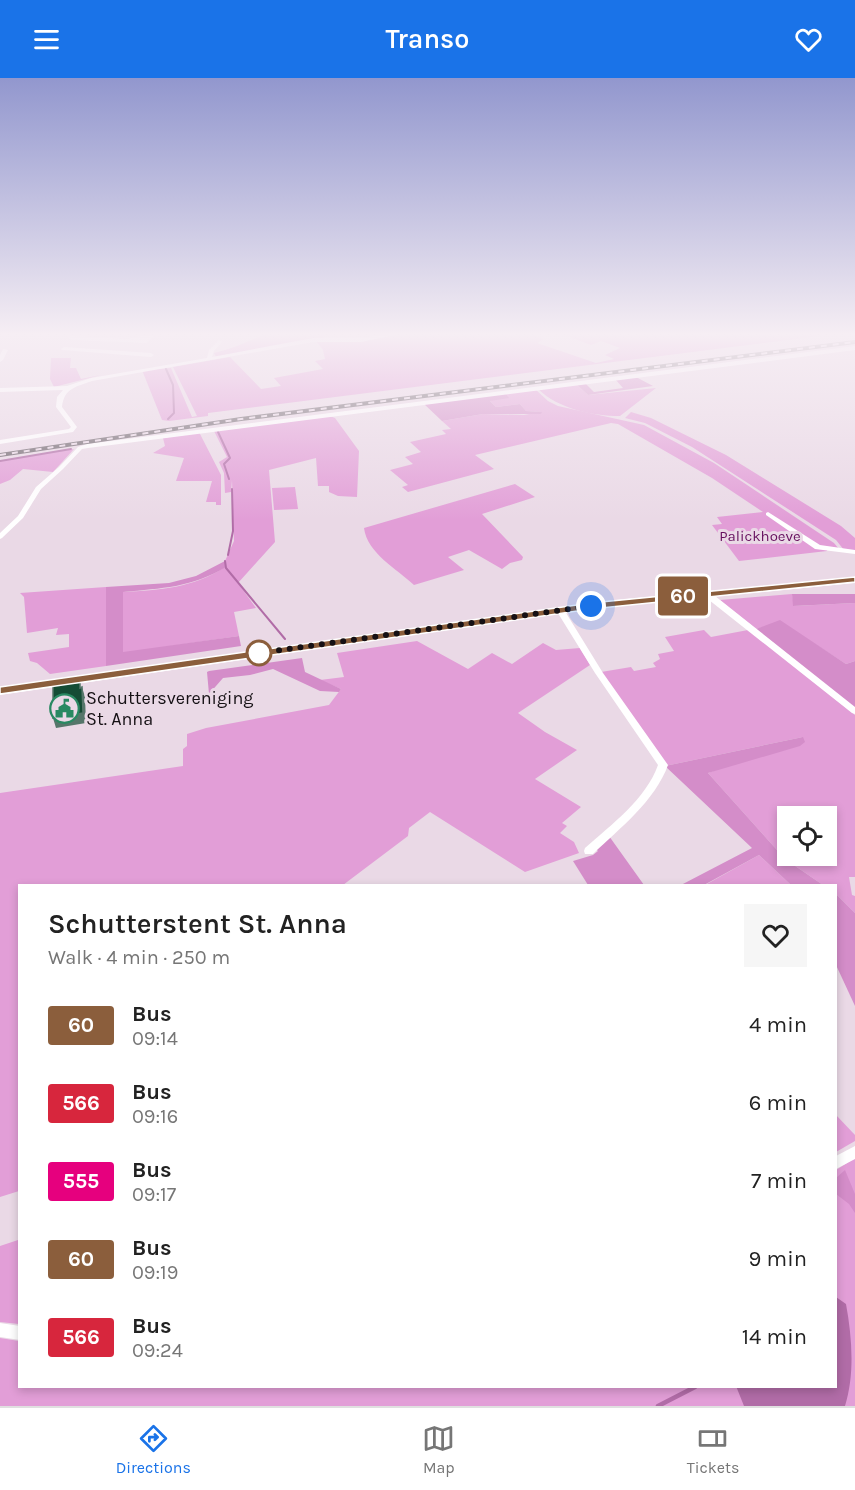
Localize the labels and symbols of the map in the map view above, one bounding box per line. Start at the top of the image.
park label: Palickhoeve [719,527,801,545]
line badge: 60 [656,576,710,616]
your location [576,591,606,621]
unlabelled marker [246,640,272,666]
place label: Schuttersvereniging St. Anna [86,687,254,730]
public building icon: Schuttersvereniging St. Anna [49,692,81,724]

